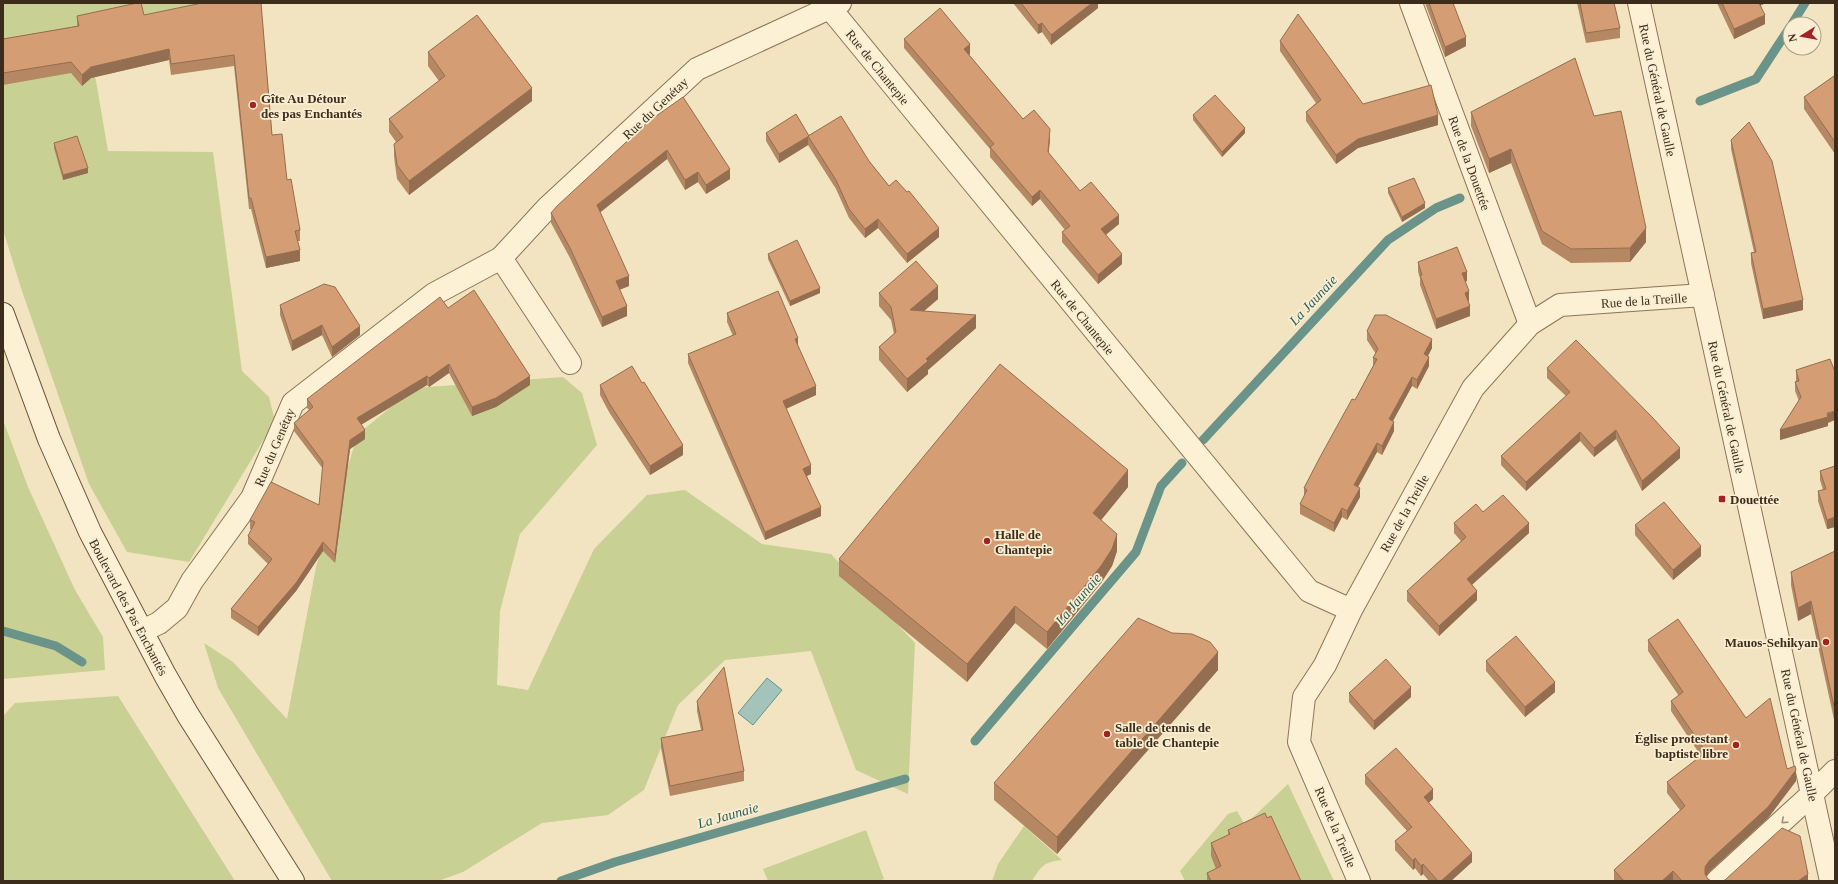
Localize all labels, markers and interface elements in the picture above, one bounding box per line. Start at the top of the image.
north arrow [1782,16,1822,56]
street label: Rue du Général de Gaulle [1636,23,1679,158]
street label: Rue de Chantepie [843,27,913,108]
text: N [1786,33,1799,43]
street label: Rue du Genétay [620,74,691,142]
place label: Gîte Au Détour des pas Enchantés [261,91,362,121]
marker: Gîte Au Détour des pas Enchantés [248,100,258,110]
street label: Rue de la Douettée [1446,114,1494,213]
water label: La Jaunaie [1286,272,1340,329]
street label: Rue de Chantepie [1048,277,1118,358]
street label: Rue de la Treille [1600,290,1688,311]
street label: Rue du Général de Gaulle [1705,340,1748,475]
street label: Rue du Genétay [251,405,298,489]
street label: Rue de la Treille [1377,472,1432,555]
place label: Douettée [1730,492,1779,507]
marker: Douettée [1717,494,1727,504]
place label: Halle de Chantepie [995,527,1052,557]
street label: Boulevard des Pas Enchantés [86,536,171,678]
marker: Halle de Chantepie [982,536,992,546]
water label: La Jaunaie [1052,571,1104,629]
place label: Mauos-Sehikyan [1725,635,1819,650]
marker: Mauos-Sehikyan [1821,637,1831,647]
street label: Rue du Général de Gaulle [1778,668,1821,803]
place label: Salle de tennis de table de Chantepie [1115,720,1219,750]
marker: Salle de tennis de table de Chantepie [1102,729,1112,739]
place label: Église protestant baptiste libre [1635,731,1729,761]
marker: Église protestant baptiste libre [1731,740,1741,750]
street label: Rue de la Treille [1312,785,1359,870]
water label: La Jaunaie [695,800,760,832]
one-way arrow [1781,816,1789,823]

